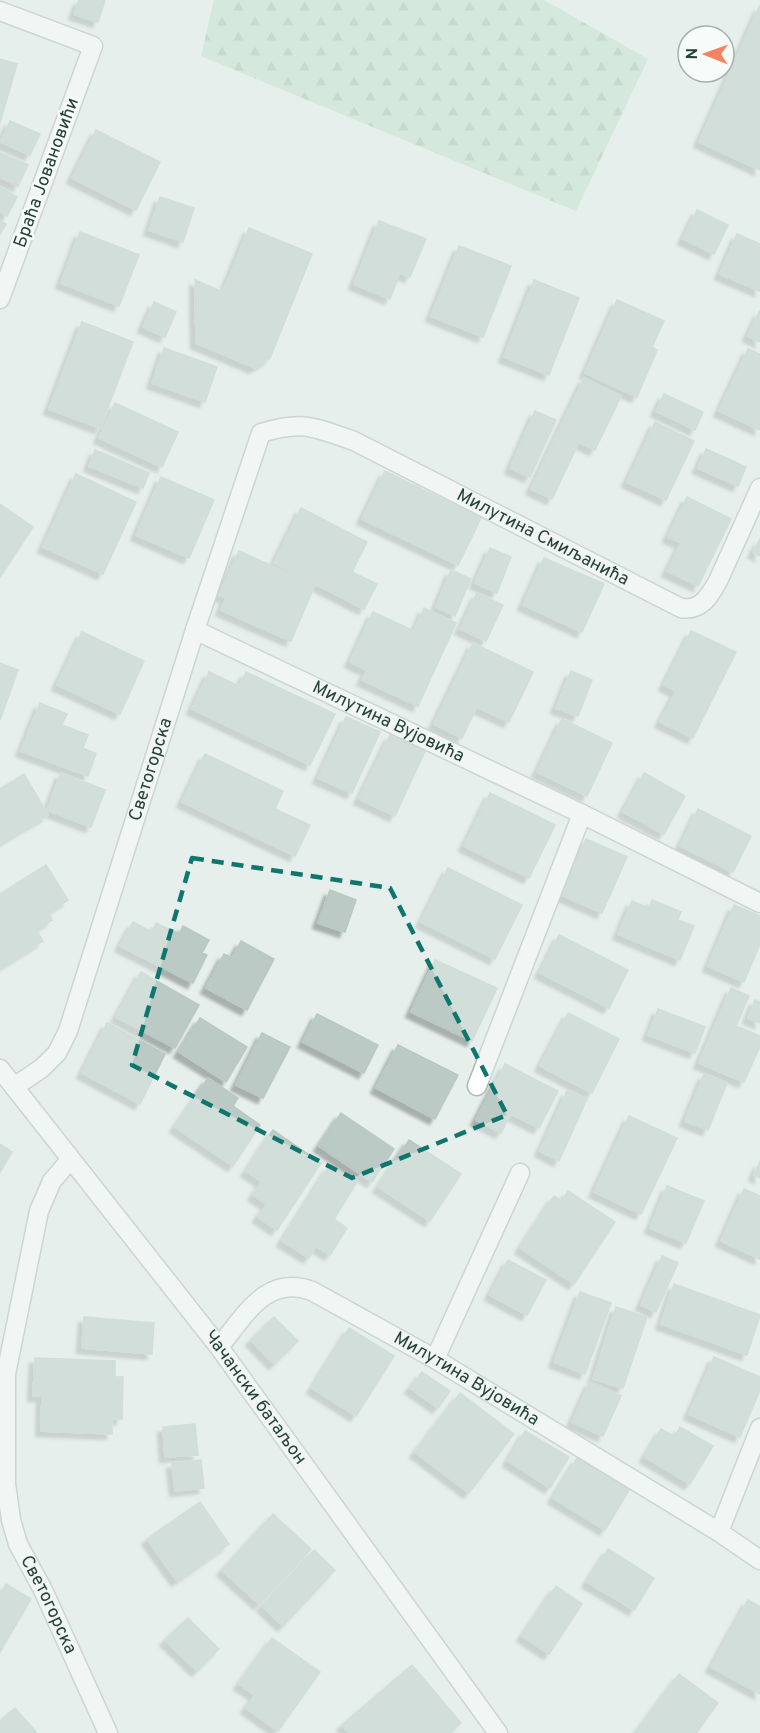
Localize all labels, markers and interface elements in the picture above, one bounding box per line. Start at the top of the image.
north arrow [676,24,736,84]
text: N [683,48,703,60]
street label: Браћа Јовановићи [9,95,85,251]
street label: Милутина Смиљанића [452,484,633,591]
street label: Милутина Вујовића [308,676,468,768]
street label: Светогорска [124,715,178,824]
street label: Чачански батаљон [199,1326,312,1469]
street label: Милутина Вујовића [389,1327,543,1431]
street label: Светогорска [15,1551,82,1658]

